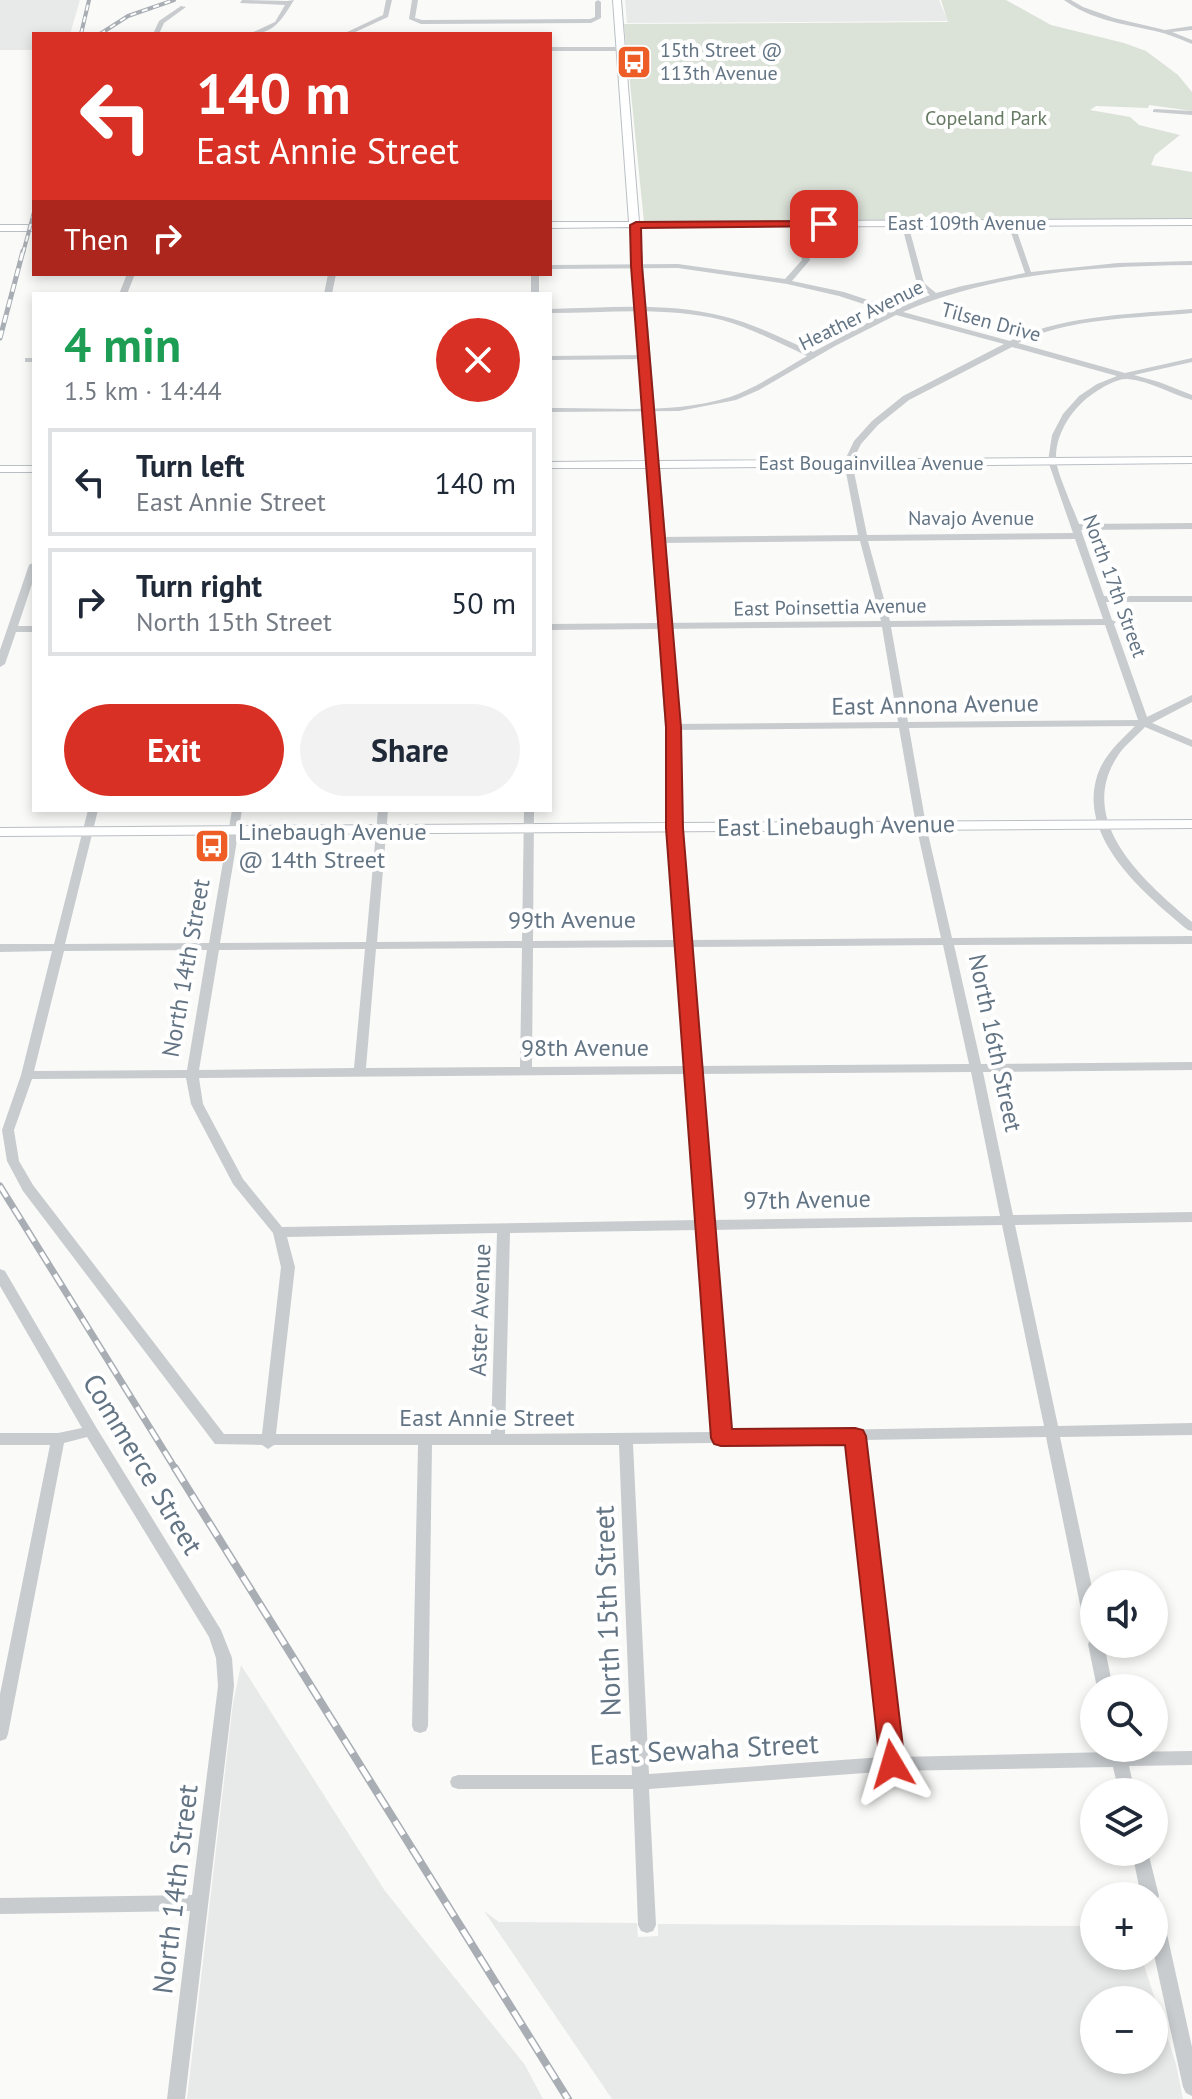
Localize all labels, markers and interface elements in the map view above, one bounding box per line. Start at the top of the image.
place label: 15th Street @ 113th Avenue [660,37,783,86]
bus stop icon: 15th Street @ 113th Avenue [615,43,653,81]
text: 140 m [196,57,351,129]
icon: left [64,64,168,168]
park label: Copeland Park [925,105,1047,131]
text: East Annie Street [196,127,459,174]
pin [790,190,858,258]
icon: arrive [802,202,846,246]
street label: East 109th Avenue [888,210,1046,236]
icon: right [145,216,189,260]
text: Then [64,219,129,258]
street label: Heather Avenue [794,274,928,356]
street label: Tilsen Drive [938,296,1044,348]
text: 4 min [64,313,181,375]
button: close [436,318,520,402]
text: 1.5 km · 14:44 [64,374,222,407]
text: Turn left [136,446,244,485]
street label: East Bougainvillea Avenue [758,450,984,476]
icon: left [68,460,112,504]
text: 140 m [435,463,516,502]
text: East Annie Street [136,485,326,518]
street label: Navajo Avenue [908,505,1034,531]
street label: North 17th Street [1077,511,1153,661]
text: Turn right [136,566,262,605]
icon: right [68,580,112,624]
text: 50 m [451,583,516,622]
street label: East Poinsettia Avenue [733,592,927,622]
text: North 15th Street [136,605,332,638]
street label: East Annona Avenue [831,687,1039,722]
button: Exit [64,704,284,796]
button: Share [300,704,520,796]
street label: East Linebaugh Avenue [717,808,955,843]
place label: Linebaugh Avenue @ 14th Street [238,816,427,875]
bus stop icon: Linebaugh Avenue @ 14th Street [193,827,231,865]
street label: North 14th Street [155,876,216,1060]
street label: 99th Avenue [508,904,636,935]
street label: North 16th Street [962,951,1029,1134]
street label: 98th Avenue [521,1032,649,1063]
street label: 97th Avenue [743,1183,871,1216]
street label: Aster Avenue [462,1243,497,1377]
street label: Commerce Street [75,1367,212,1561]
street label: East Annie Street [399,1402,575,1433]
street label: North 15th Street [584,1505,629,1717]
map controls [1080,1570,1168,2074]
button: sound [1080,1570,1168,1658]
button: search [1080,1674,1168,1762]
position arrow [850,1722,934,1806]
street label: East Sewaha Street [589,1724,820,1773]
button: layers [1080,1778,1168,1866]
street label: North 14th Street [143,1782,206,1996]
button: + [1080,1882,1168,1970]
button: − [1080,1986,1168,2074]

